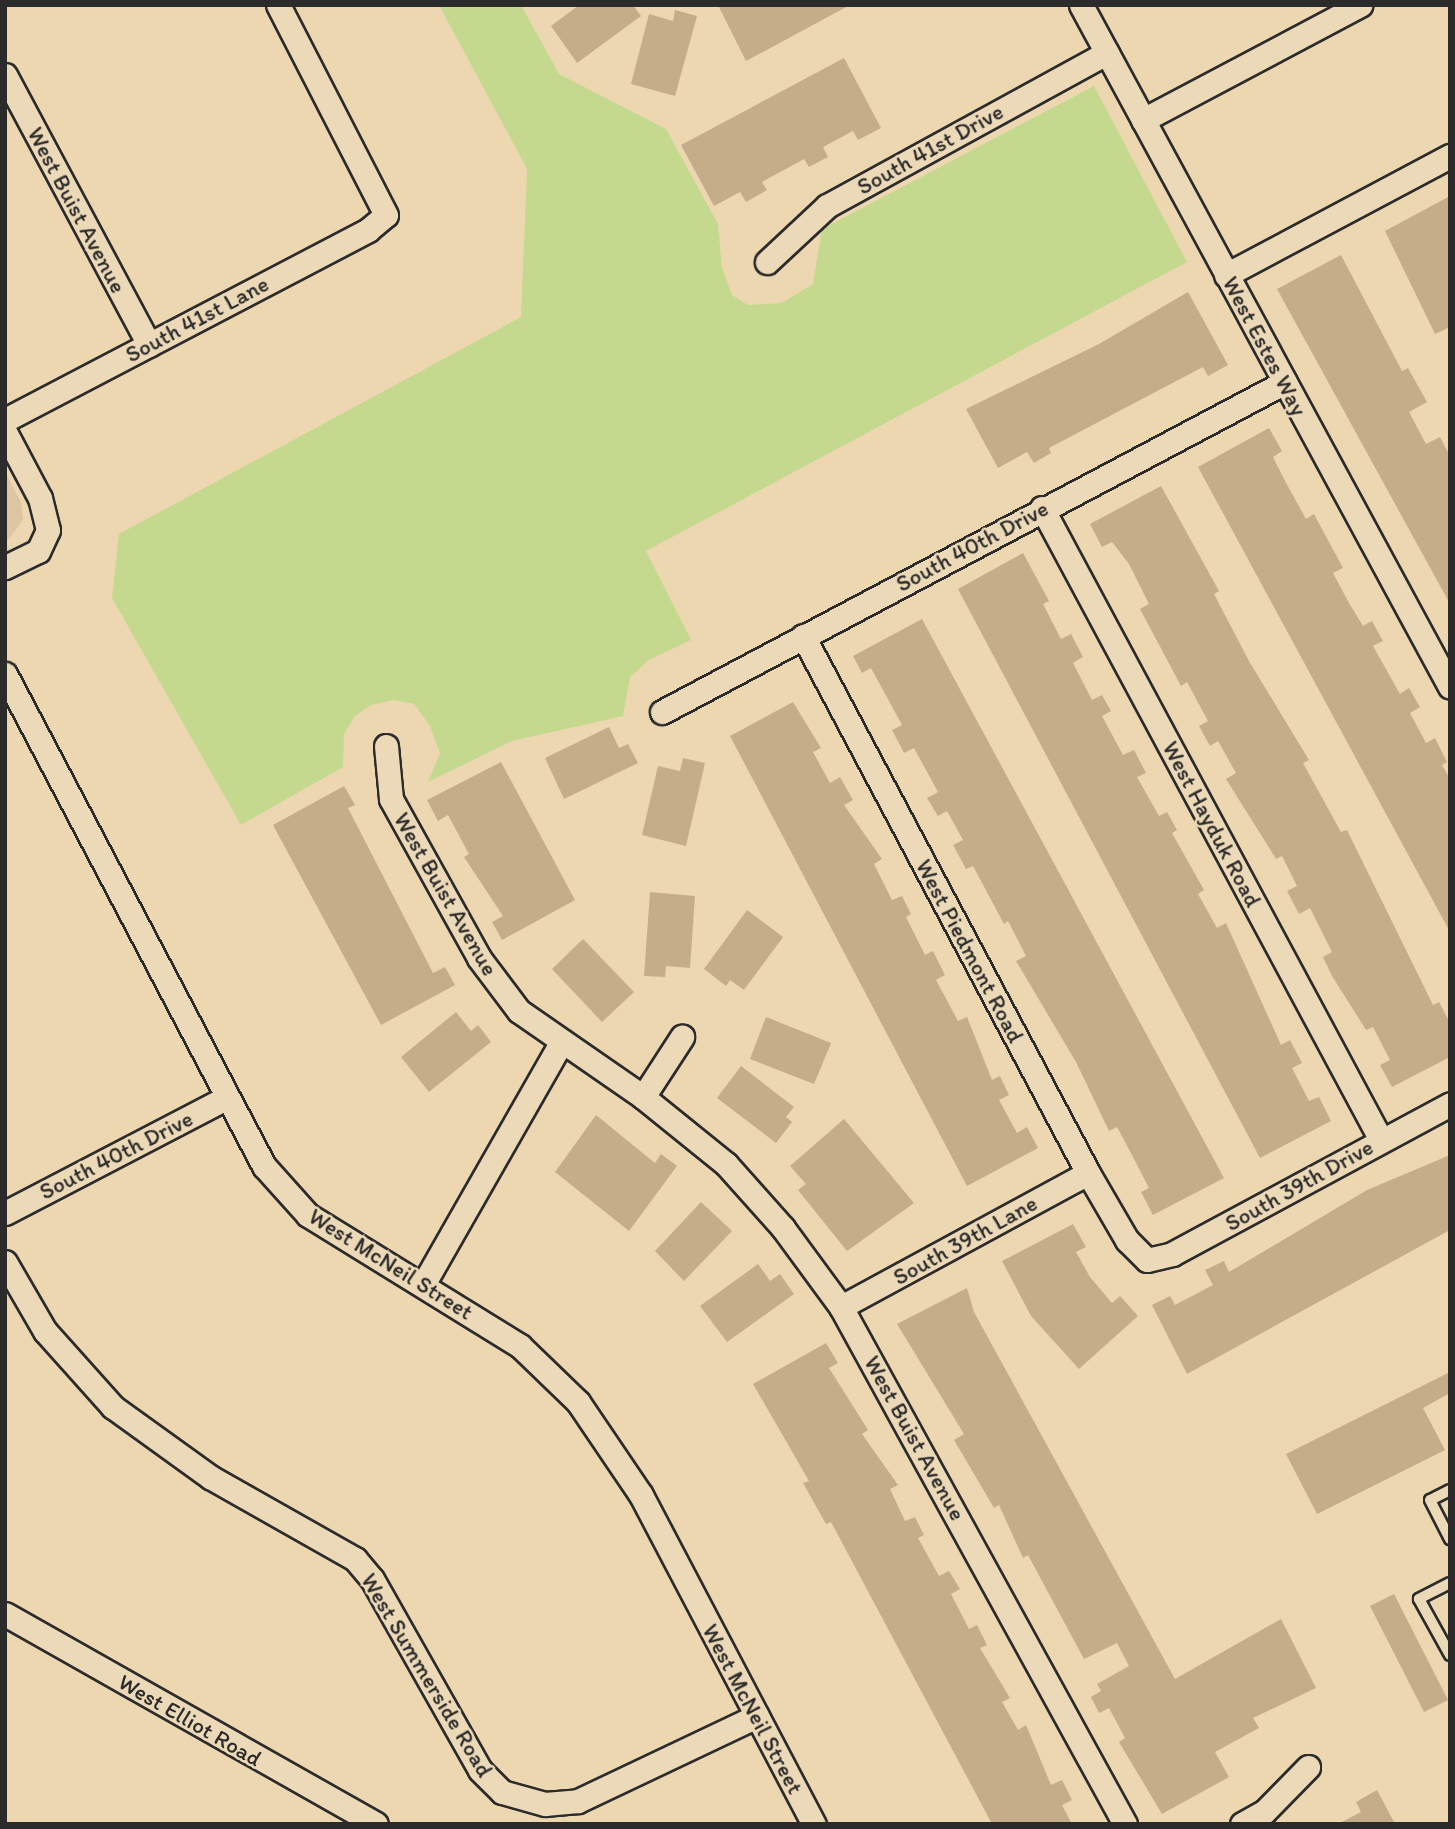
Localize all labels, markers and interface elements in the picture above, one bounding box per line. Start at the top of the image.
street label: South 41st Drive [852,97,1008,201]
street label: West Buist Avenue [22,123,132,297]
street label: South 41st Lane [120,270,274,368]
street label: West Estes Way [1217,272,1313,420]
street label: South 40th Drive [891,494,1053,598]
street label: West Hayduk Road [1157,736,1267,912]
street label: West Buist Avenue [388,808,504,980]
street label: West Piedmont Road [910,855,1030,1047]
street label: South 40th Drive [35,1105,197,1205]
street label: South 39th Drive [1220,1133,1378,1237]
street label: South 39th Lane [888,1189,1042,1291]
street label: West McNeil Street [304,1203,478,1325]
street label: West Buist Avenue [859,1351,971,1525]
street label: West Summerside Road [356,1569,498,1781]
street label: West McNeil Street [697,1620,809,1798]
street label: West Elliot Road [114,1668,266,1772]

